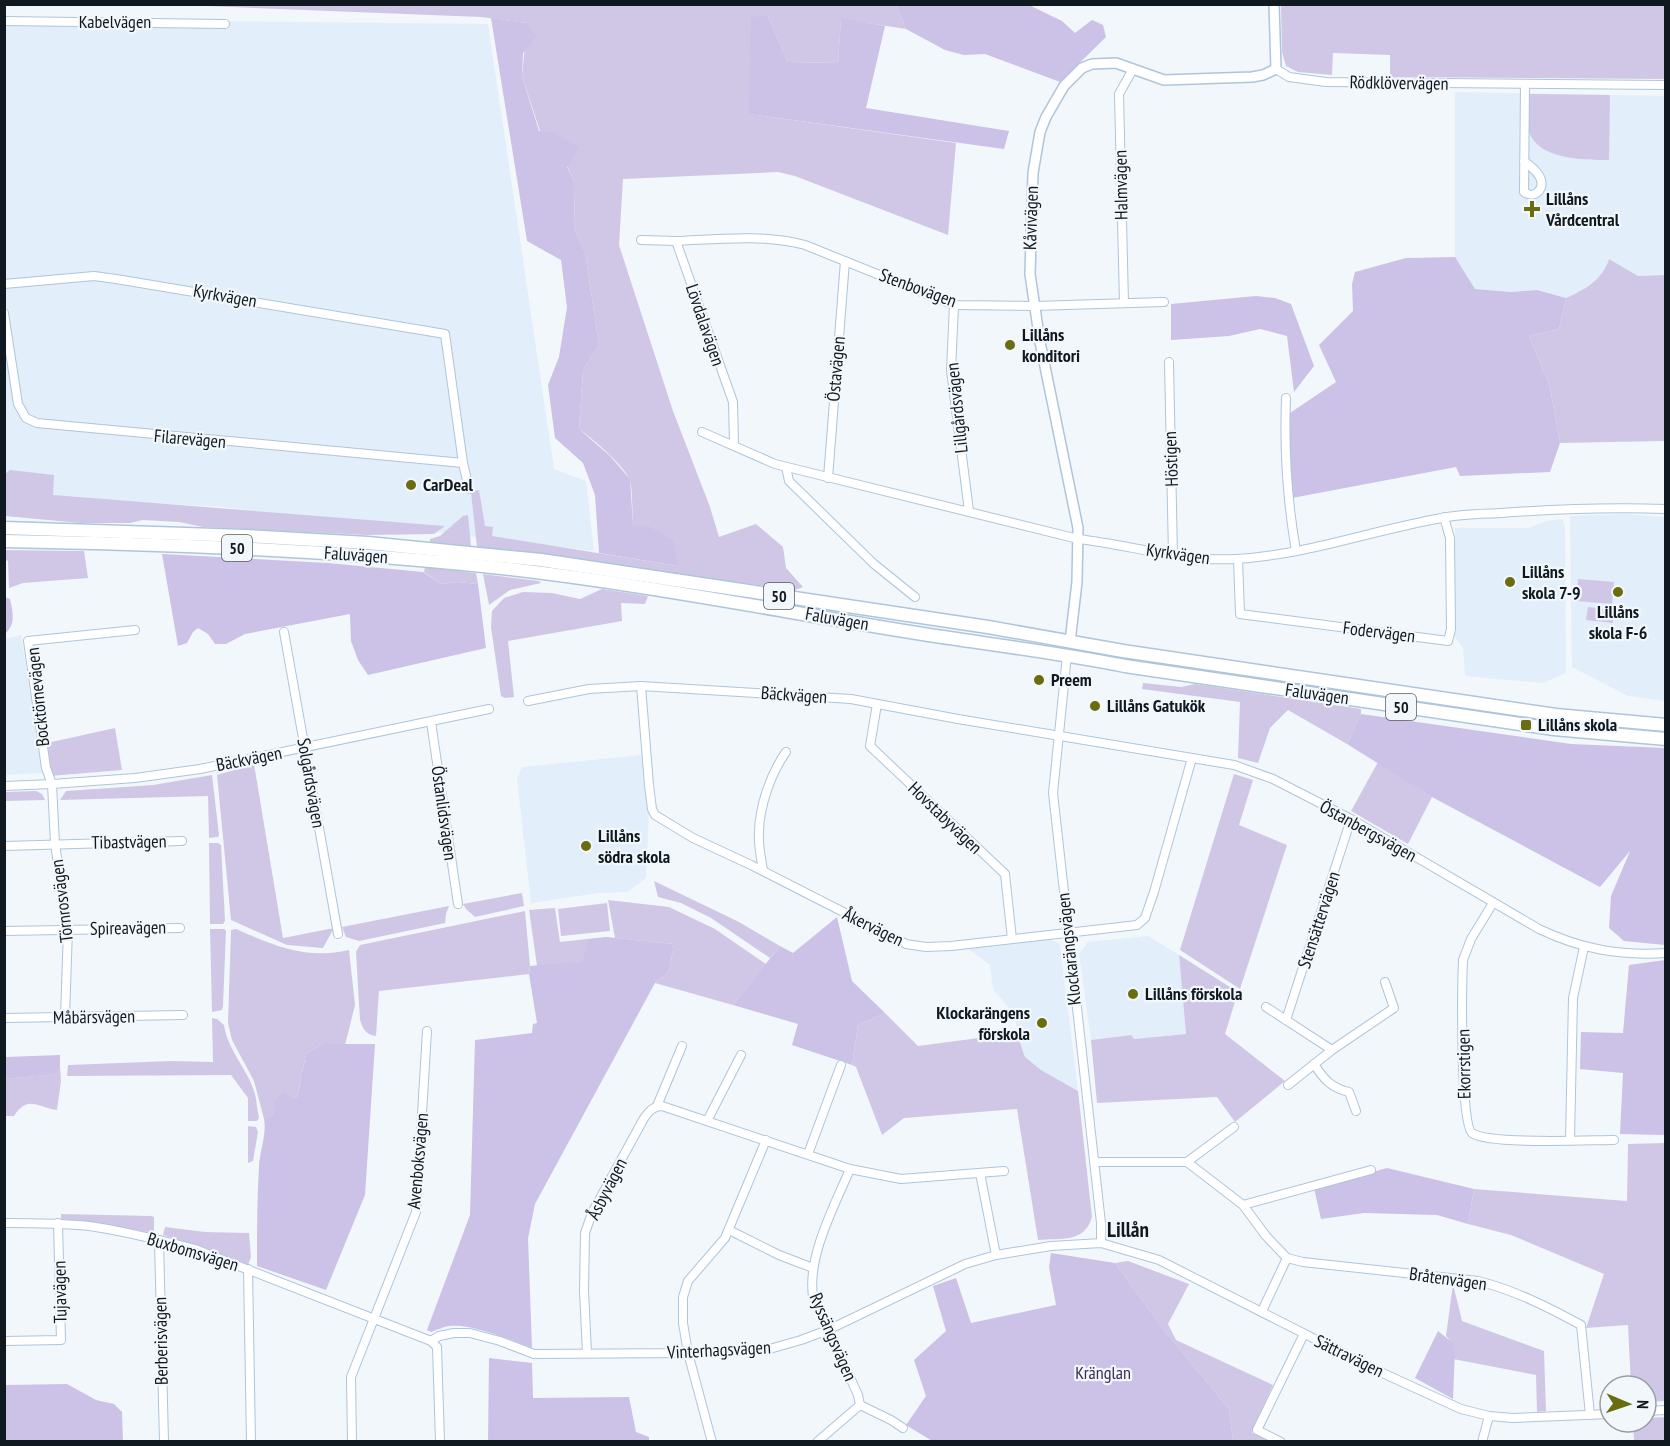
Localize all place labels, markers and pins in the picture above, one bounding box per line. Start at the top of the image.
place label: Lillåns Vårdcentral [1545,187,1620,231]
marker: Lillåns Vårdcentral [1523,200,1541,218]
place label: Lillåns konditori [1022,323,1080,367]
marker: Lillåns konditori [1003,338,1017,352]
place label: CarDeal [423,473,474,496]
marker: CarDeal [404,478,418,492]
place label: Lillåns skola 7-9 [1522,560,1581,604]
marker: Lillåns skola 7-9 [1503,575,1517,589]
marker: Lillåns skola F-6 [1611,585,1625,599]
place label: Lillåns skola F-6 [1589,600,1647,644]
place label: Preem [1051,668,1092,691]
marker: Preem [1032,673,1046,687]
place label: Lillåns Gatukök [1107,694,1206,717]
marker: Lillåns Gatukök [1088,699,1102,713]
place label: Lillåns skola [1538,713,1617,736]
marker: Lillåns skola [1519,718,1533,732]
place label: Lillåns södra skola [598,824,670,868]
marker: Lillåns södra skola [579,839,593,853]
place label: Lillåns förskola [1145,982,1242,1005]
marker: Lillåns förskola [1126,987,1140,1001]
place label: Klockarängens förskola [936,1001,1030,1045]
marker: Klockarängens förskola [1035,1016,1049,1030]

